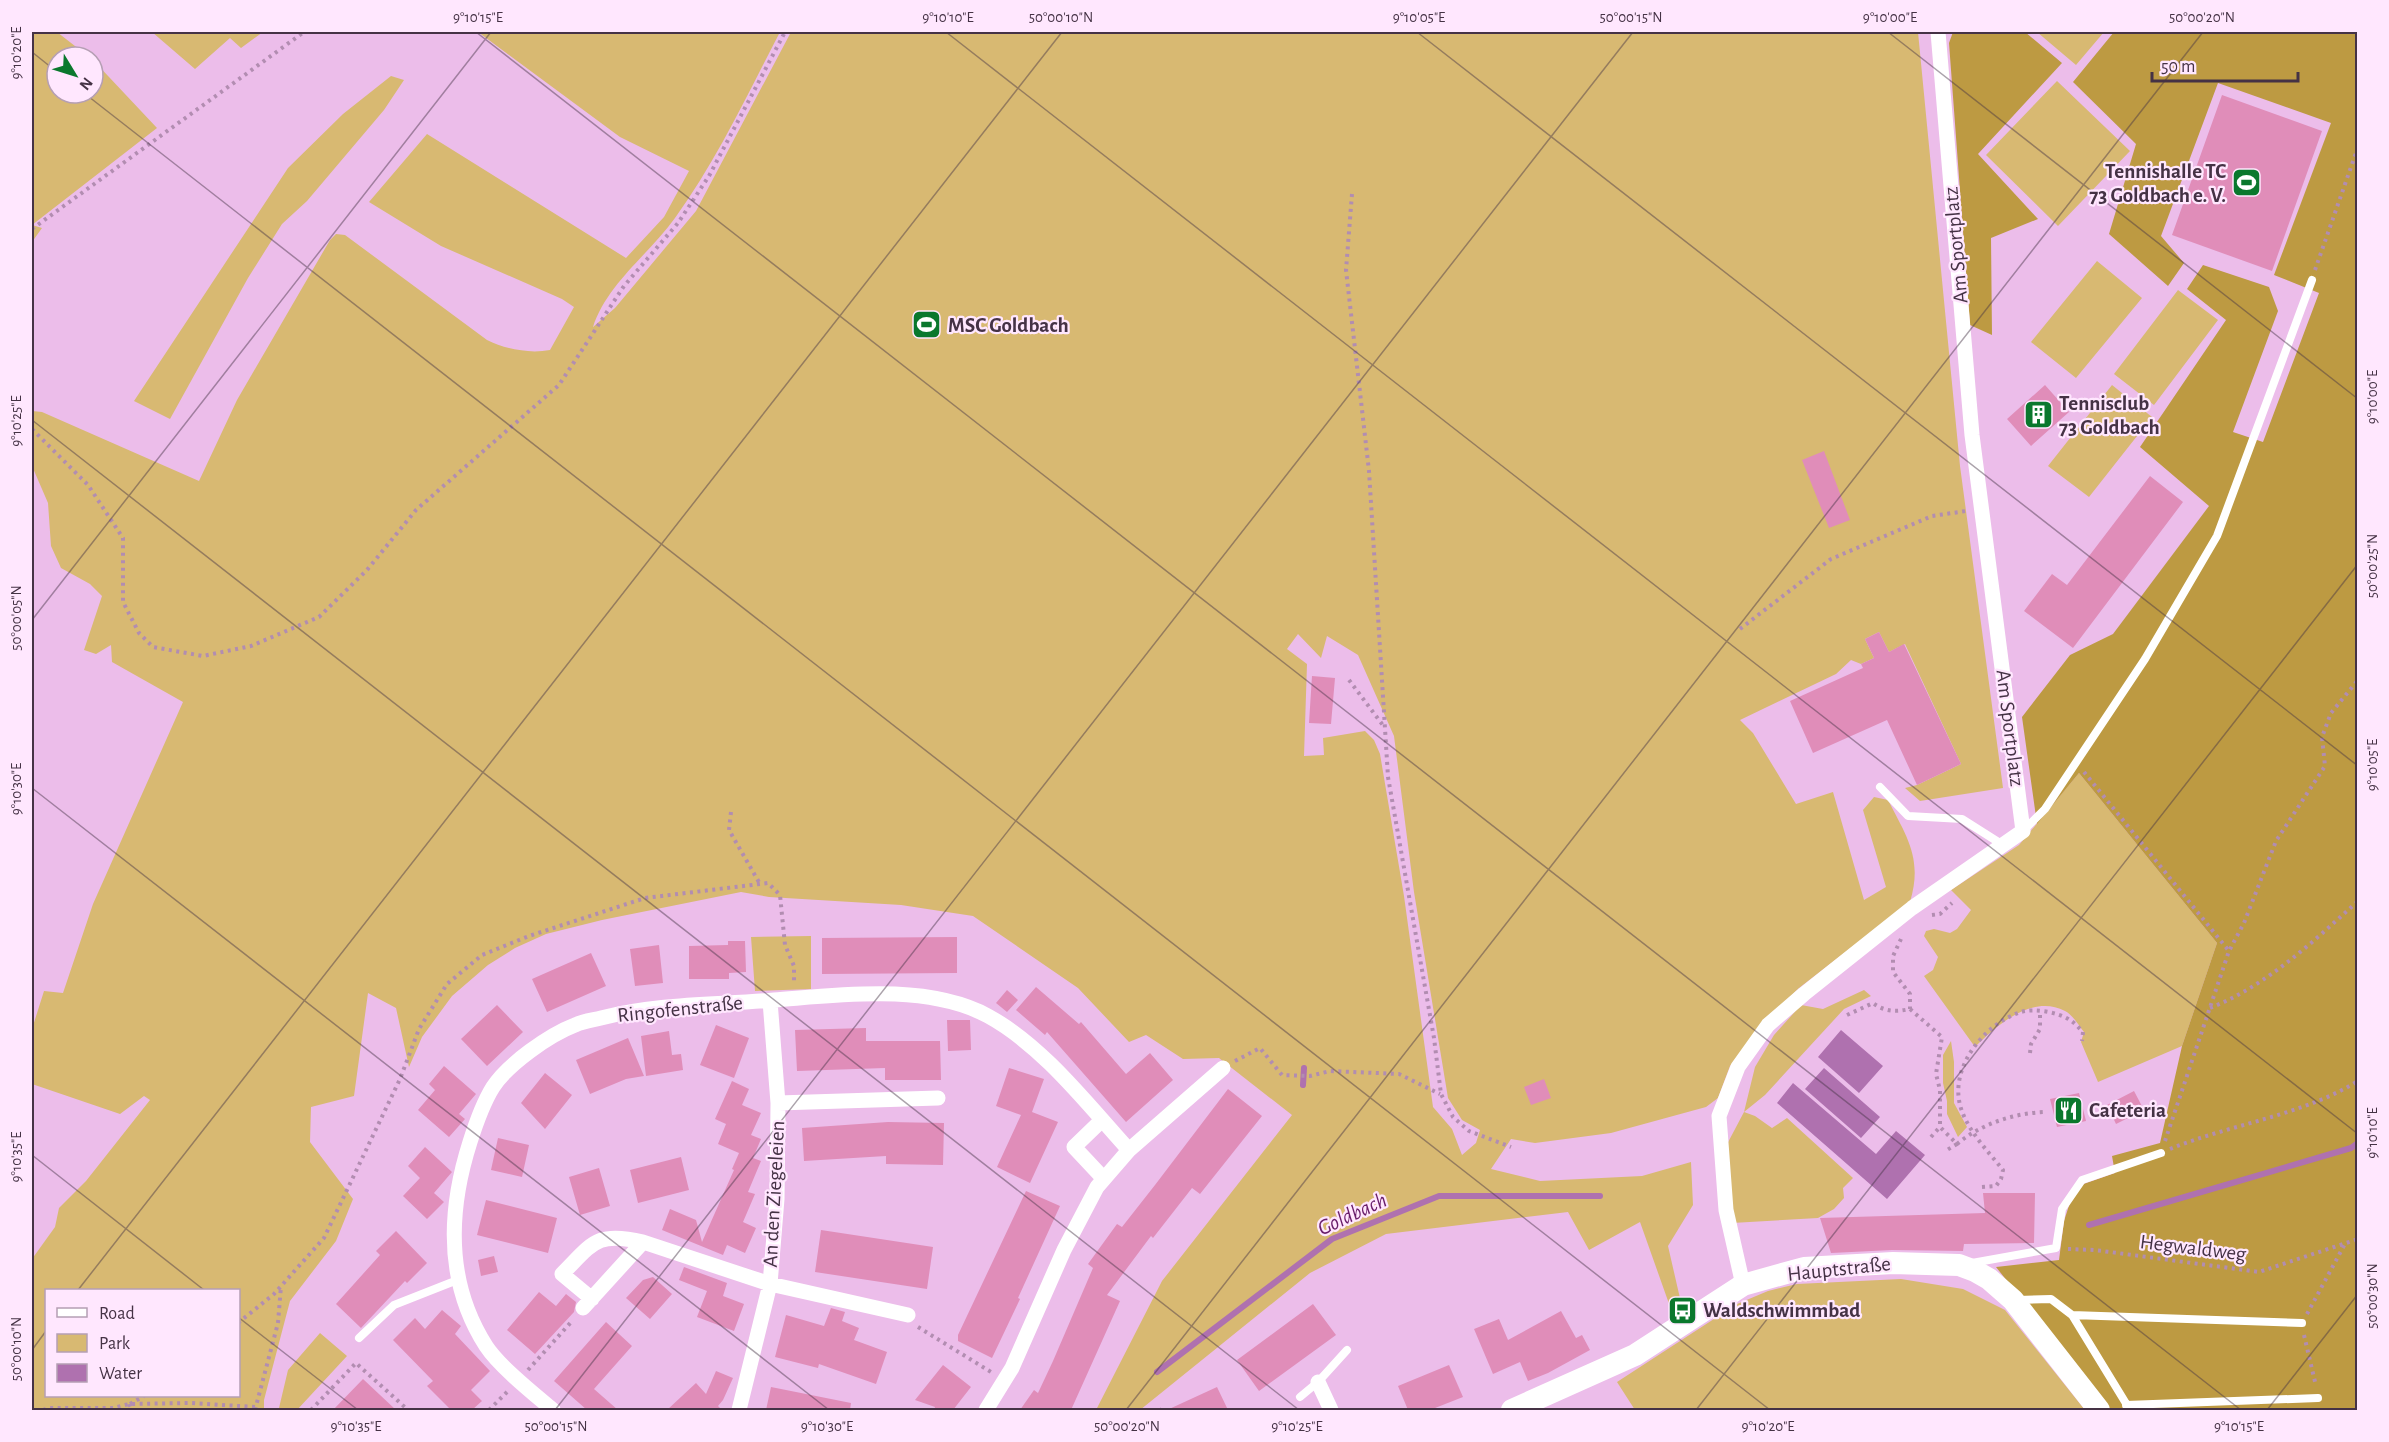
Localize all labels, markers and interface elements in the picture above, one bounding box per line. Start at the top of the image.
text: 9°10'15"E [453,10,503,25]
text: 9°10'10"E [922,10,974,25]
text: 50°00'10"N [1029,10,1093,25]
text: 9°10'05"E [1393,10,1445,25]
text: 50°00'15"N [1600,10,1662,25]
text: 9°10'00"E [1863,10,1917,25]
text: 50°00'20"N [2169,10,2235,25]
text: 9°10'20"E [9,26,24,80]
north arrow [45,45,105,105]
scale bar [2152,45,2298,83]
text: 50 m [2161,58,2195,76]
text: N [76,74,96,93]
place label: Tennishalle TC 73 Goldbach e. V. [2089,161,2226,206]
sports icon: Tennishalle TC 73 Goldbach e. V. [2231,167,2263,199]
street label: Am Sportplatz [1940,186,1972,304]
sports icon: MSC Goldbach [911,309,943,341]
place label: MSC Goldbach [948,315,1069,336]
text: 9°10'00"E [2365,370,2380,424]
place label: Tennisclub 73 Goldbach [2059,393,2160,438]
text: 9°10'25"E [9,395,24,447]
building icon: Tennisclub 73 Goldbach [2022,399,2054,431]
text: 50°00'25"N [2365,534,2380,598]
text: 50°00'05"N [9,585,24,651]
street label: Am Sportplatz [1992,669,2028,787]
text: 9°10'05"E [2365,739,2380,791]
text: 9°10'30"E [9,763,24,815]
street label: Ringofenstraße [616,992,744,1026]
restaurant icon: Cafeteria [2052,1094,2084,1126]
place label: Cafeteria [2089,1100,2166,1121]
text: 9°10'10"E [2365,1107,2380,1159]
street label: An den Ziegeleien [760,1120,788,1268]
text: 9°10'35"E [9,1132,24,1182]
water label: Goldbach [1314,1189,1390,1239]
street label: Hegwaldweg [2139,1231,2248,1265]
street label: Hauptstraße [1786,1253,1892,1285]
text: 50°00'30"N [2365,1263,2380,1329]
legend [45,1289,240,1397]
bus stop icon: Waldschwimmbad [1666,1294,1698,1326]
place label: Waldschwimmbad [1703,1300,1860,1321]
text: Road [99,1305,135,1323]
text: 50°00'10"N [9,1317,24,1381]
text: Park [99,1335,131,1353]
text: Water [99,1365,142,1383]
text: 9°10'35"E [331,1419,381,1434]
text: 50°00'15"N [525,1419,587,1434]
text: 9°10'30"E [801,1419,853,1434]
text: 50°00'20"N [1094,1419,1160,1434]
text: 9°10'25"E [1271,1419,1323,1434]
text: 9°10'20"E [1741,1419,1795,1434]
text: 9°10'15"E [2214,1419,2264,1434]

